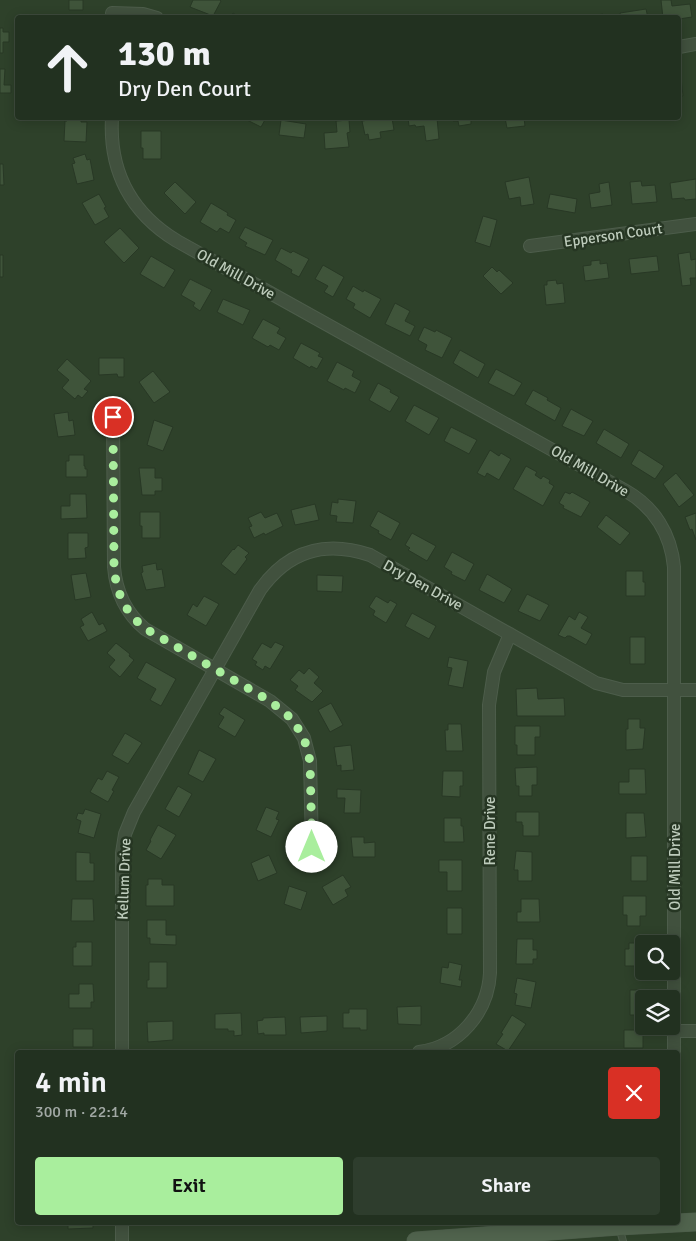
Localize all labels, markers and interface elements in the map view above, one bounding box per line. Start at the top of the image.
text: 130 m [118,32,211,75]
icon: ahead [35,35,100,100]
text: Dry Den Court [118,75,251,102]
street label: Epperson Court [563,219,663,251]
street label: Old Mill Drive [194,245,278,303]
pin [92,396,134,438]
icon: arrive [99,403,127,431]
street label: Old Mill Drive [548,441,632,501]
street label: Dry Den Drive [380,556,466,614]
street label: Rene Drive [481,797,499,865]
position arrow [285,820,337,872]
street label: Old Mill Drive [666,823,684,911]
street label: Kellum Drive [114,838,134,920]
map controls [635,935,680,1035]
button: search [635,935,680,980]
button: layers [635,990,680,1035]
text: 4 min [35,1064,107,1101]
button: close [608,1067,660,1119]
text: 300 m · 22:14 [35,1102,128,1122]
button: Exit [35,1157,343,1215]
button: Share [353,1157,660,1215]

